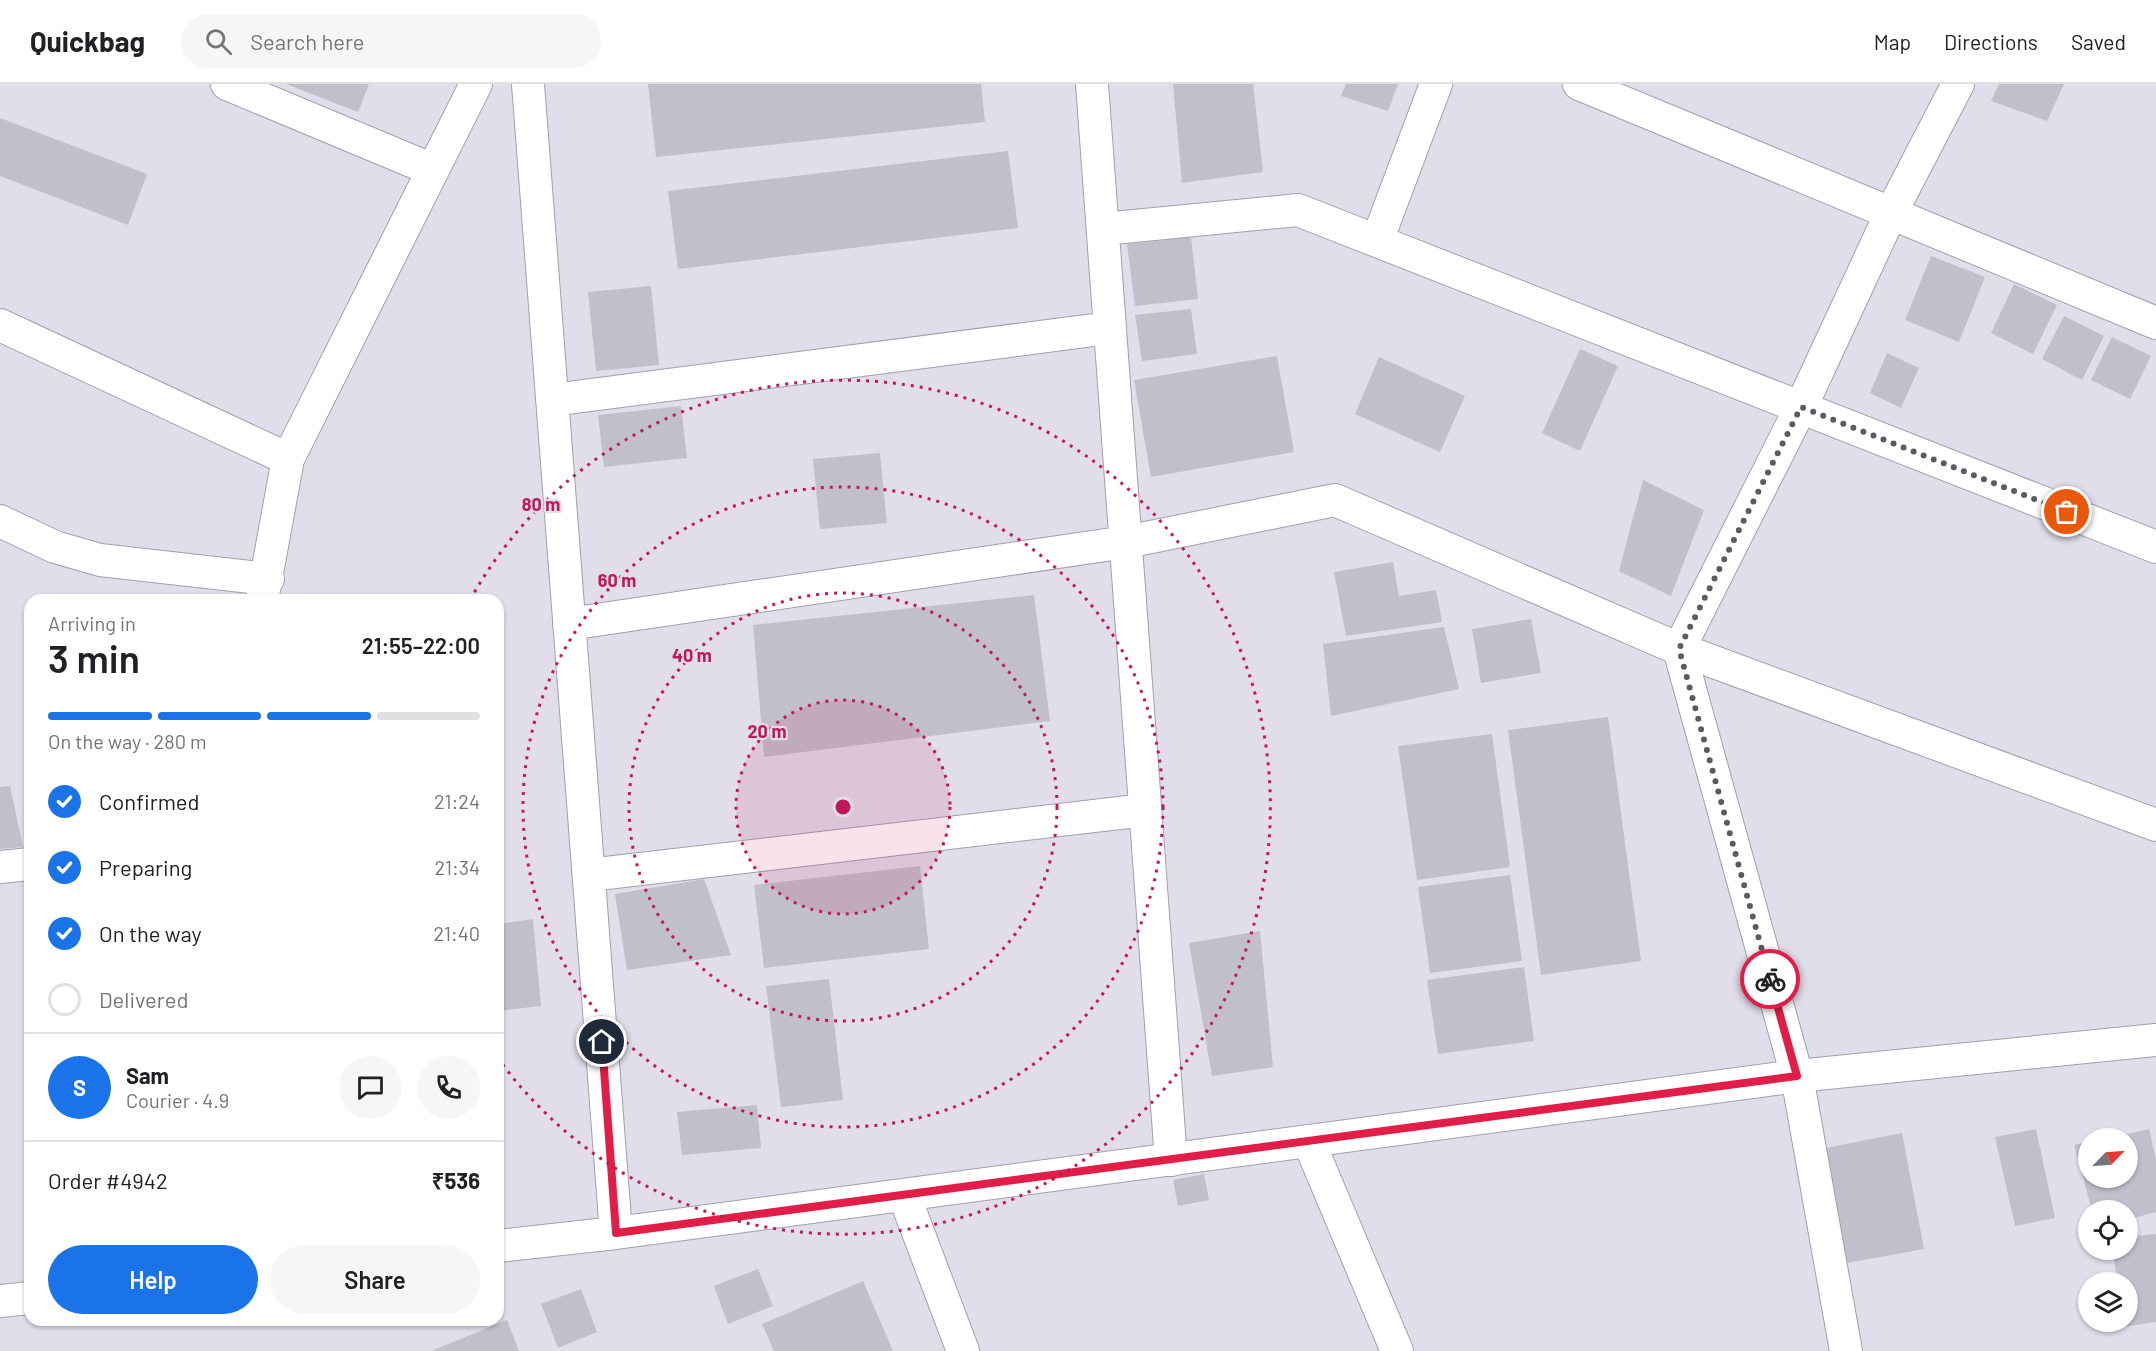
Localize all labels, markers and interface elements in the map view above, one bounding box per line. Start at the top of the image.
search box [181,14,601,68]
text: Quickbag [30,24,145,58]
icon: search [202,25,235,58]
text: Search here [250,28,365,54]
text: Map [1874,29,1911,54]
text: Directions [1944,29,2038,54]
text: Saved [2071,29,2126,54]
pin [2041,486,2092,537]
text: 80 m [522,493,560,515]
icon: bag [2050,495,2083,528]
text: 60 m [598,569,636,591]
text: Arriving in [48,611,136,635]
text: 21:55–22:00 [362,632,480,658]
text: 3 min [48,634,140,681]
text: 40 m [672,644,712,666]
text: 20 m [748,720,786,742]
text: On the way · 280 m [48,729,207,753]
icon: check [48,785,81,818]
text: Confirmed [99,788,199,814]
text: 21:24 [434,789,480,813]
centre of rings [833,797,853,817]
icon: check [48,851,81,884]
text: Preparing [99,854,192,880]
text: 21:34 [434,855,480,879]
icon: check [48,917,81,950]
text: On the way [99,920,202,946]
text: 21:40 [433,921,480,945]
courier [1740,949,1800,1009]
icon: bike [1754,963,1787,996]
text: Delivered [99,986,188,1012]
pin [576,1016,627,1067]
icon: home [585,1025,618,1058]
button: chat [339,1056,402,1119]
button: phone [417,1056,480,1119]
text: Sam [126,1062,169,1088]
text: S [73,1074,86,1100]
text: Courier · 4.9 [126,1088,229,1112]
north arrow [2078,1128,2138,1188]
map controls [2078,1128,2138,1332]
text: Order #4942 [48,1167,168,1193]
text: ₹536 [432,1167,480,1193]
button: locate [2078,1200,2138,1260]
button: Help [48,1245,258,1314]
button: Share [270,1245,480,1314]
button: layers [2078,1272,2138,1332]

